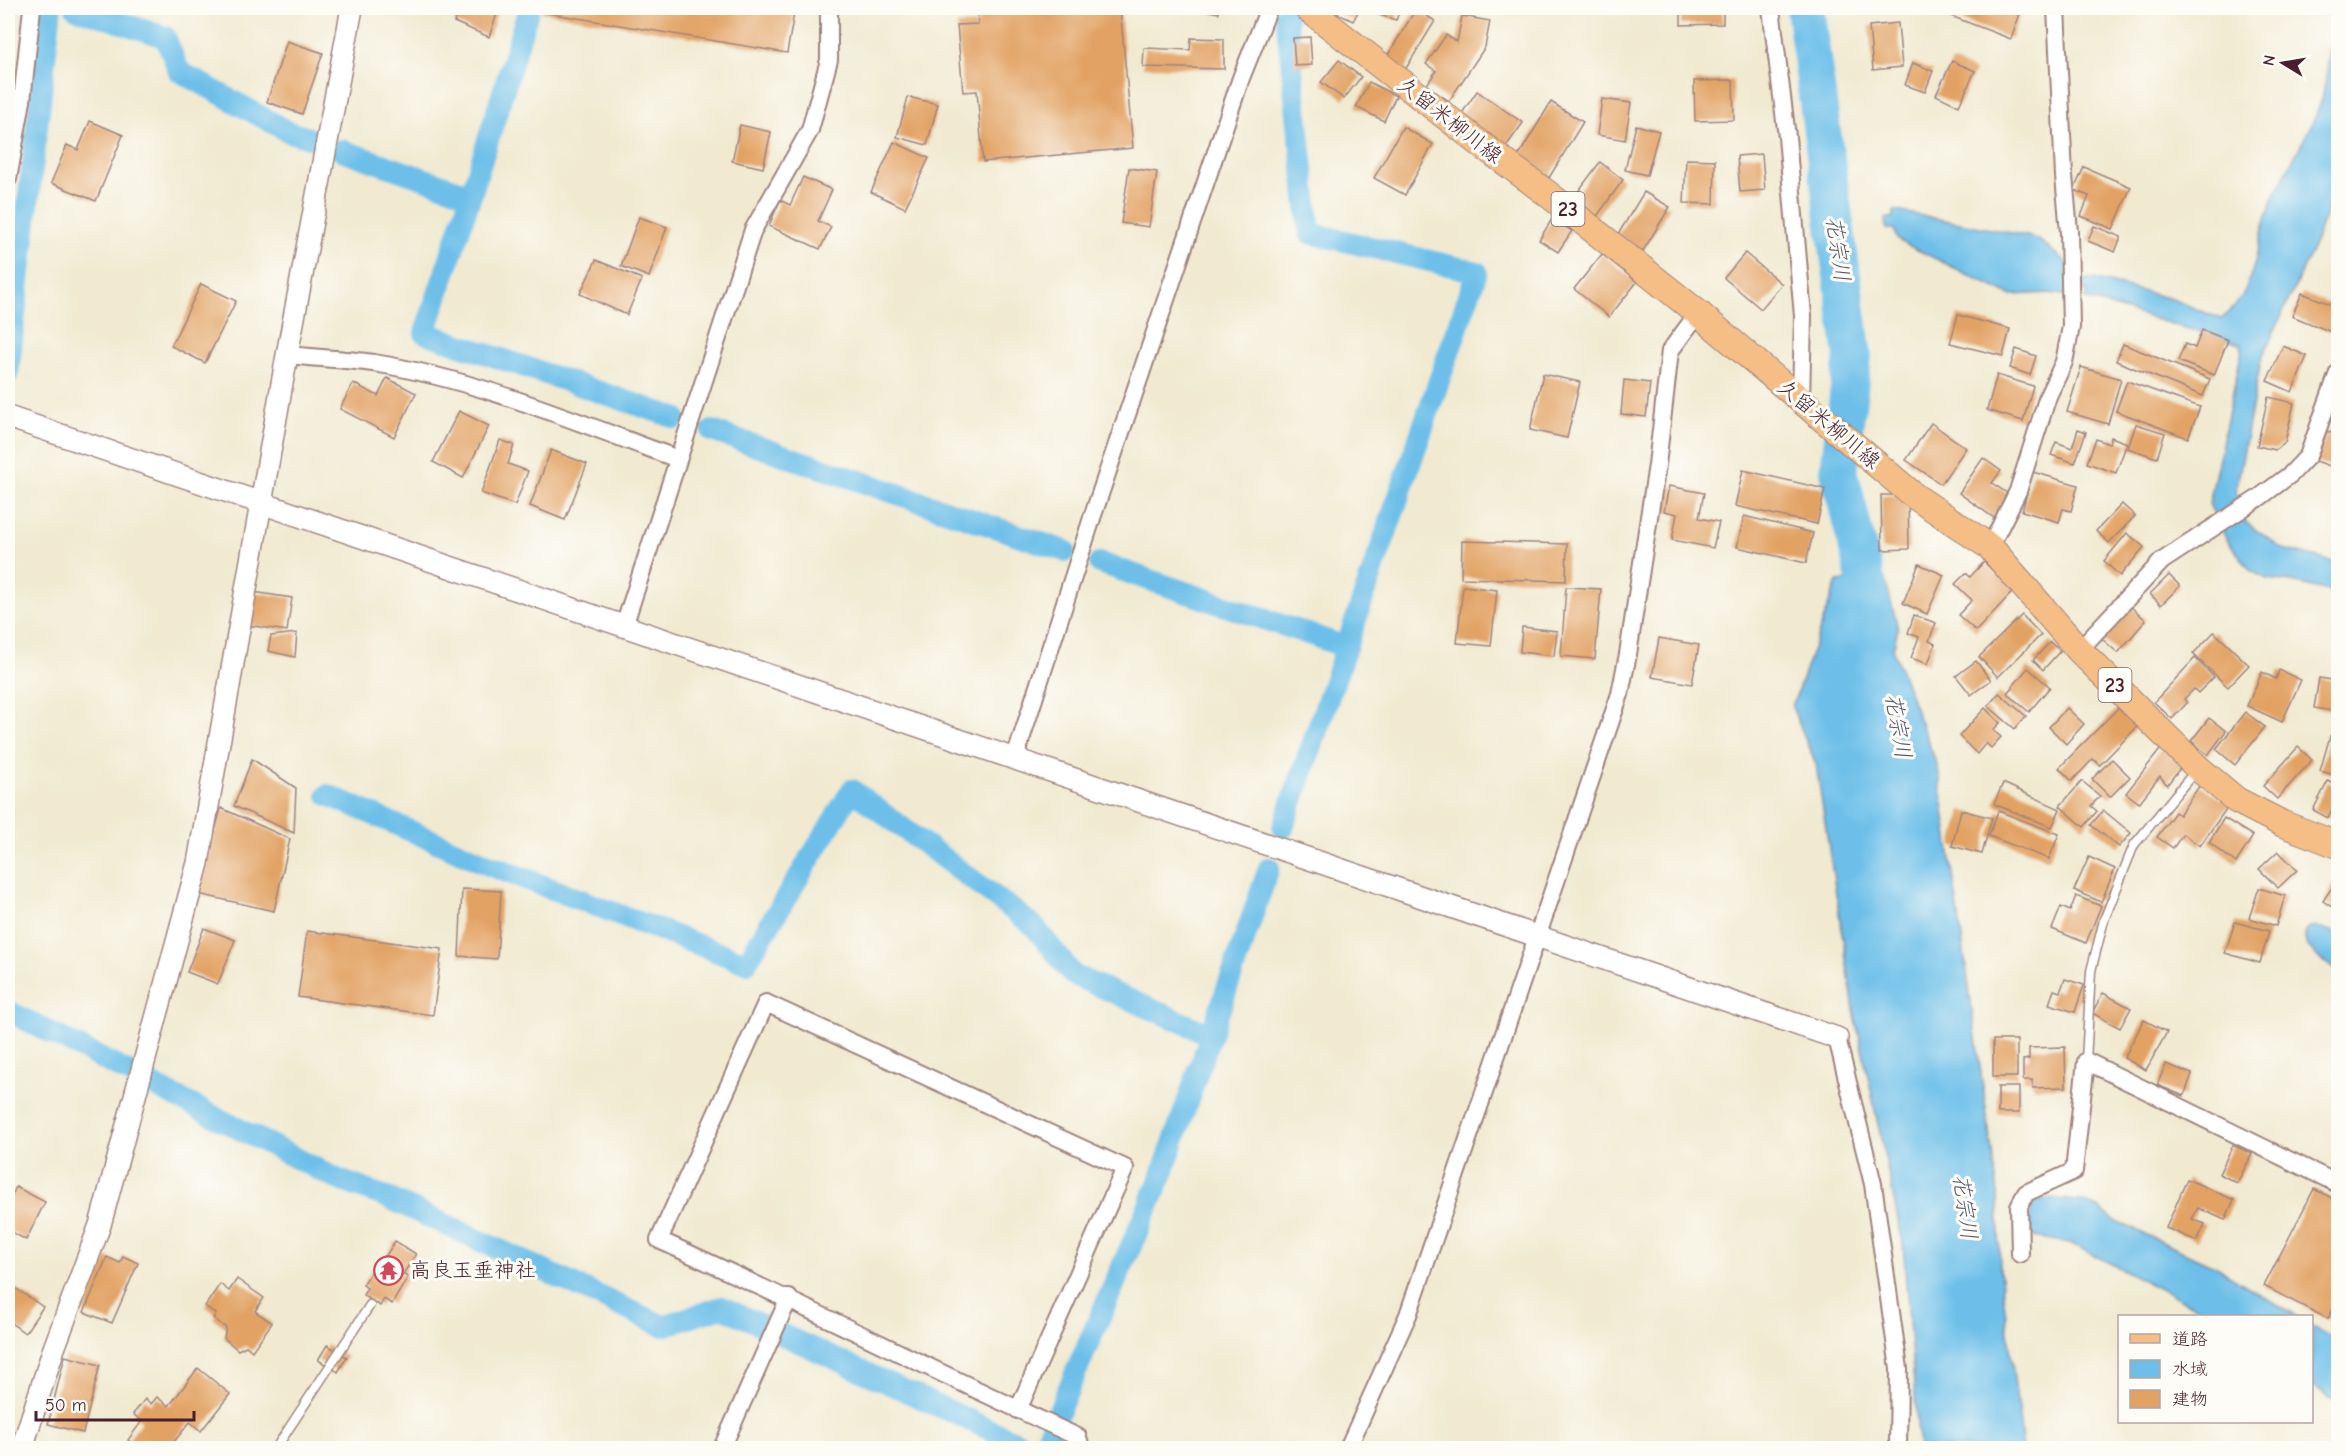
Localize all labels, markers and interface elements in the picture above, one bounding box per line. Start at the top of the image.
north arrow [2253,33,2313,93]
text: N [2259,53,2279,67]
street label: 久留米柳川線 [1393,72,1507,168]
road number: 23 [1552,192,1584,226]
water label: 花宗川 [1821,215,1855,283]
street label: 久留米柳川線 [1773,374,1885,474]
road number: 23 [2098,668,2132,702]
water label: 花宗川 [1879,691,1917,761]
water label: 花宗川 [1948,1173,1982,1241]
temple icon: 高良玉垂神社 [373,1254,405,1286]
place label: 高良玉垂神社 [410,1258,536,1282]
legend [2118,1315,2313,1423]
text: 道路 [2172,1329,2208,1350]
text: 水域 [2172,1359,2208,1380]
scale bar [36,1384,194,1422]
text: 建物 [2172,1389,2208,1410]
text: 50 m [45,1395,87,1416]

